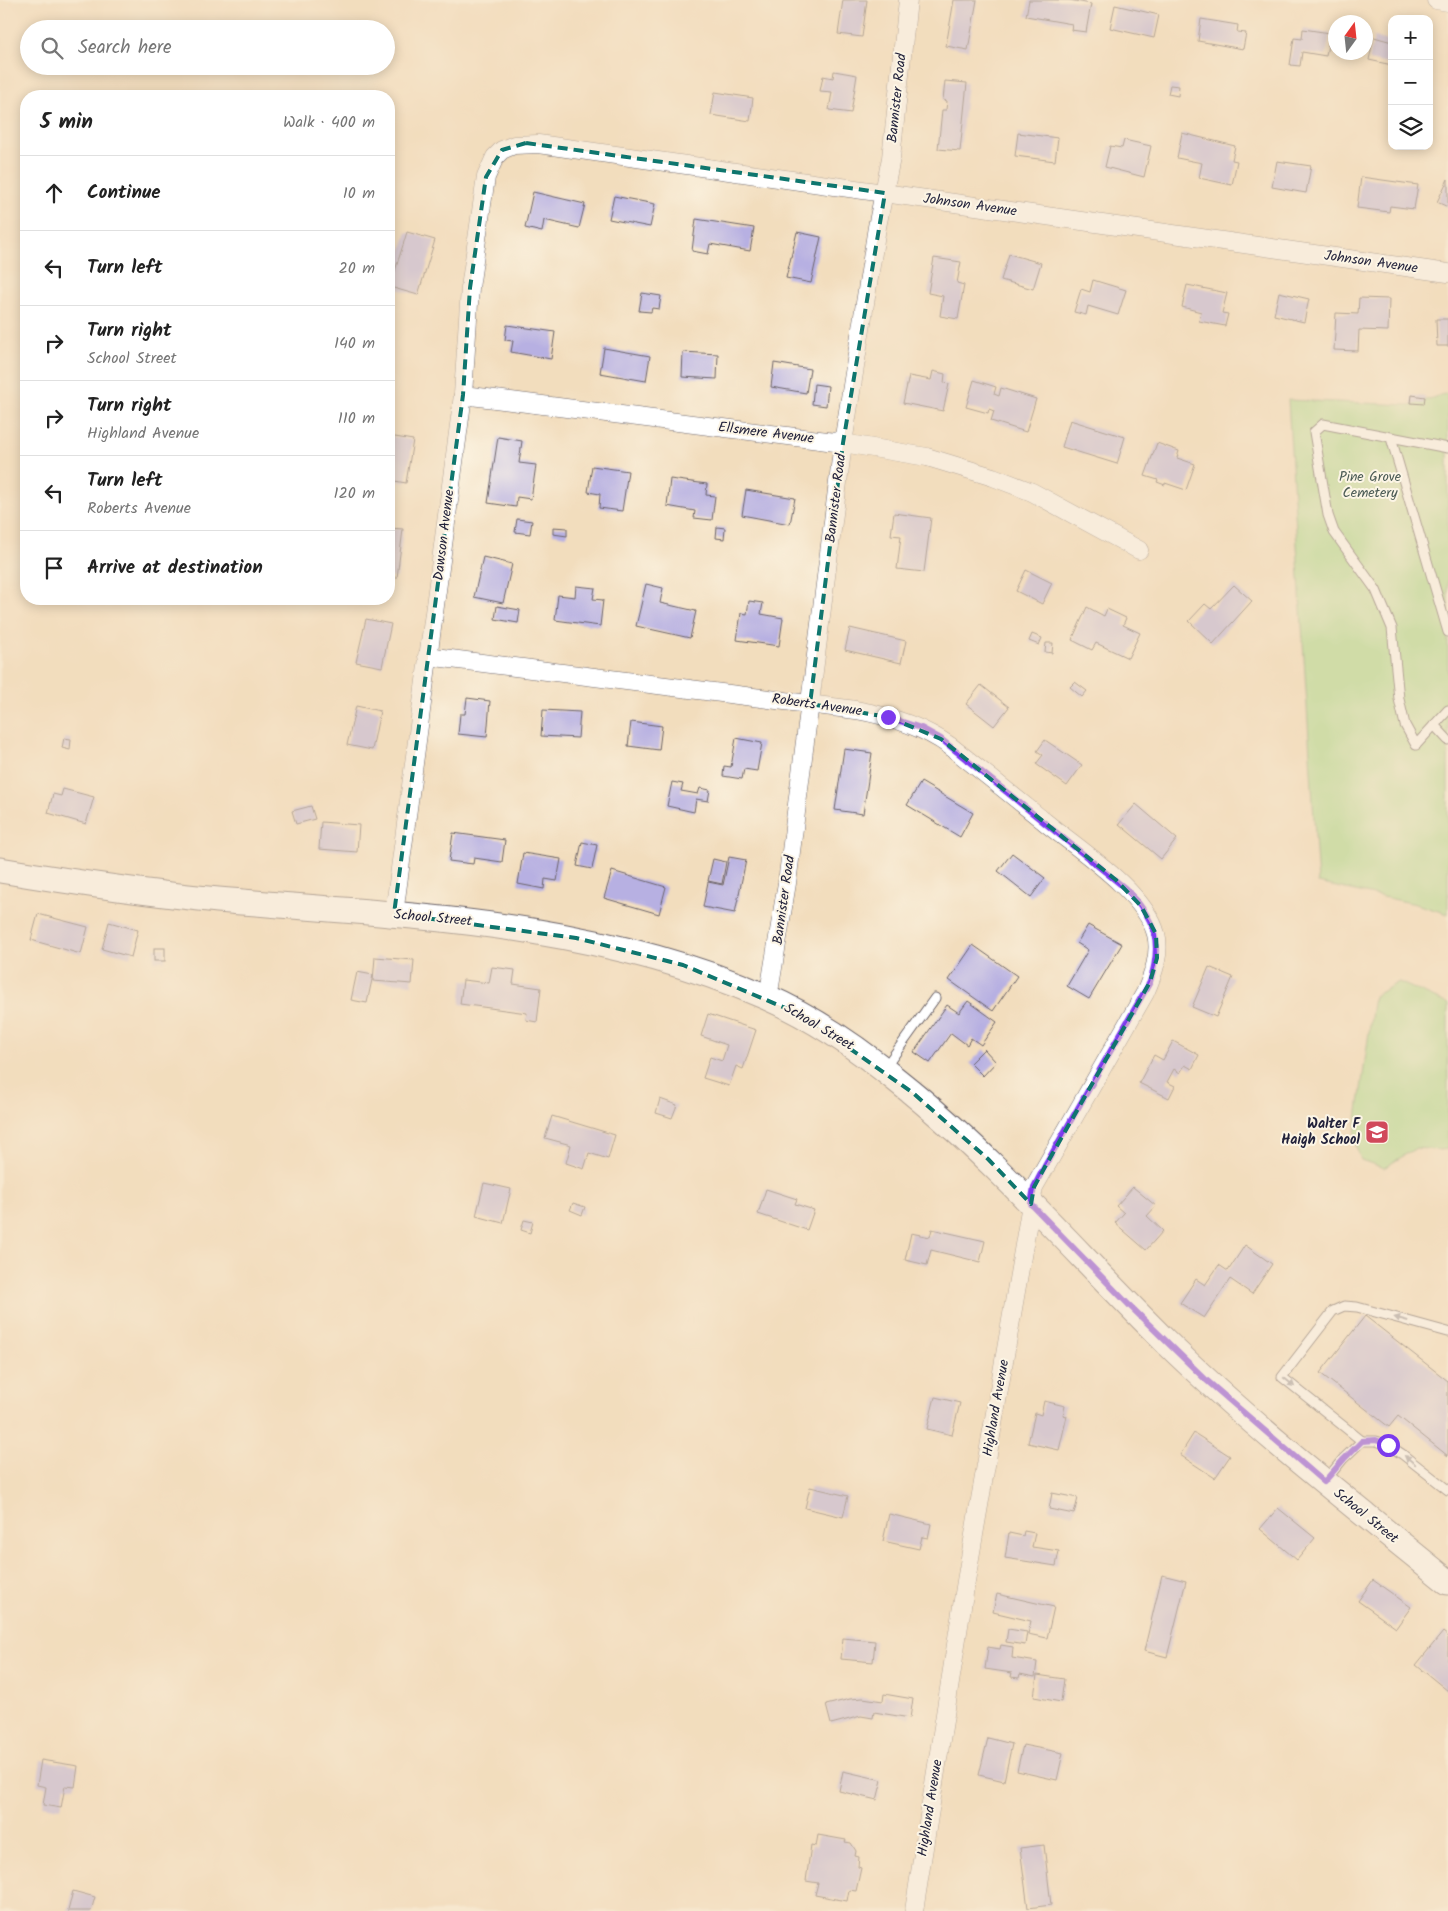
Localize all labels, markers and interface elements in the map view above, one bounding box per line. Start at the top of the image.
north arrow [1328,15,1373,60]
map controls [1388,15,1433,150]
button: + [1388,15,1433,60]
search box [20,20,395,75]
text: Search here [78,33,172,63]
icon: search [38,34,66,62]
street label: Bannister Road [881,51,913,144]
button: − [1388,60,1433,105]
button: layers [1388,105,1433,150]
text: 5 min [40,106,93,139]
text: Walk · 400 m [283,110,375,135]
text: Continue [87,178,160,208]
icon: ahead [40,179,68,207]
text: 10 m [343,181,375,206]
street label: Johnson Avenue [922,188,1019,223]
street label: Johnson Avenue [1323,245,1420,280]
text: Turn left [87,253,162,283]
icon: left [40,254,68,282]
text: 20 m [339,256,375,281]
text: Turn right [87,316,172,346]
icon: right [40,329,68,357]
text: 140 m [334,331,375,356]
text: School Street [87,346,177,371]
text: Turn right [87,391,172,421]
icon: right [40,404,68,432]
text: 110 m [338,406,375,431]
street label: Ellsmere Avenue [717,416,816,450]
text: Highland Avenue [87,421,199,446]
street label: Bannister Road [820,451,853,544]
text: Turn left [87,466,162,496]
park label: Pine Grove Cemetery [1339,466,1402,504]
icon: left [40,479,68,507]
text: 120 m [334,481,375,506]
street label: Dawson Avenue [427,488,461,582]
text: Roberts Avenue [87,496,191,521]
text: Arrive at destination [87,553,263,583]
icon: arrive [40,554,68,582]
street label: Roberts Avenue [770,688,864,722]
route end [877,706,900,729]
street label: Bannister Road [767,853,801,946]
street label: School Street [393,904,474,932]
street label: School Street [780,997,859,1057]
place label: Walter F Haigh School [1281,1113,1361,1151]
school or university icon: Walter F Haigh School [1364,1119,1390,1145]
one-way arrow [1393,1315,1408,1323]
street label: Highland Avenue [977,1357,1015,1458]
one-way arrow [1282,1377,1295,1388]
route start [1377,1434,1400,1457]
one-way arrow [1404,1455,1417,1466]
street label: School Street [1329,1483,1404,1550]
street label: Highland Avenue [911,1757,949,1858]

